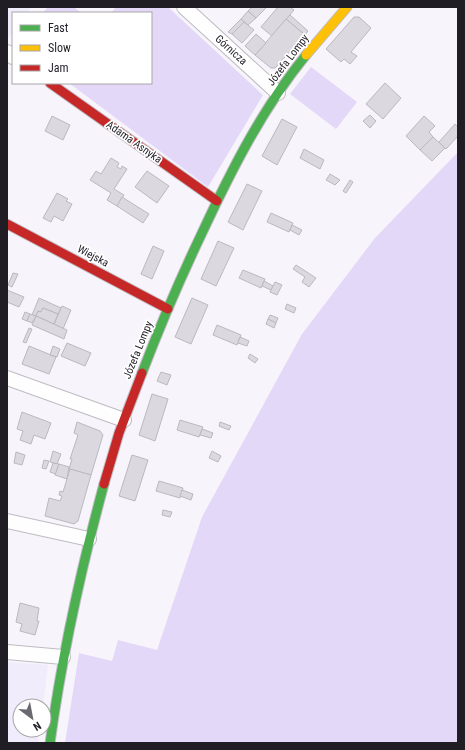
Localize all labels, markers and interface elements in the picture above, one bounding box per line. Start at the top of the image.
legend [12,12,152,84]
text: Fast [48,21,69,35]
street label: Józefa Lompy [264,31,312,88]
street label: Górnicza [212,32,250,68]
text: Slow [48,41,71,55]
text: Jam [48,61,69,75]
street label: Adama Asnyka [104,118,164,166]
street label: Wiejska [75,242,111,270]
street label: Józefa Lompy [121,319,156,381]
north arrow [12,698,52,738]
text: N [31,719,43,733]

